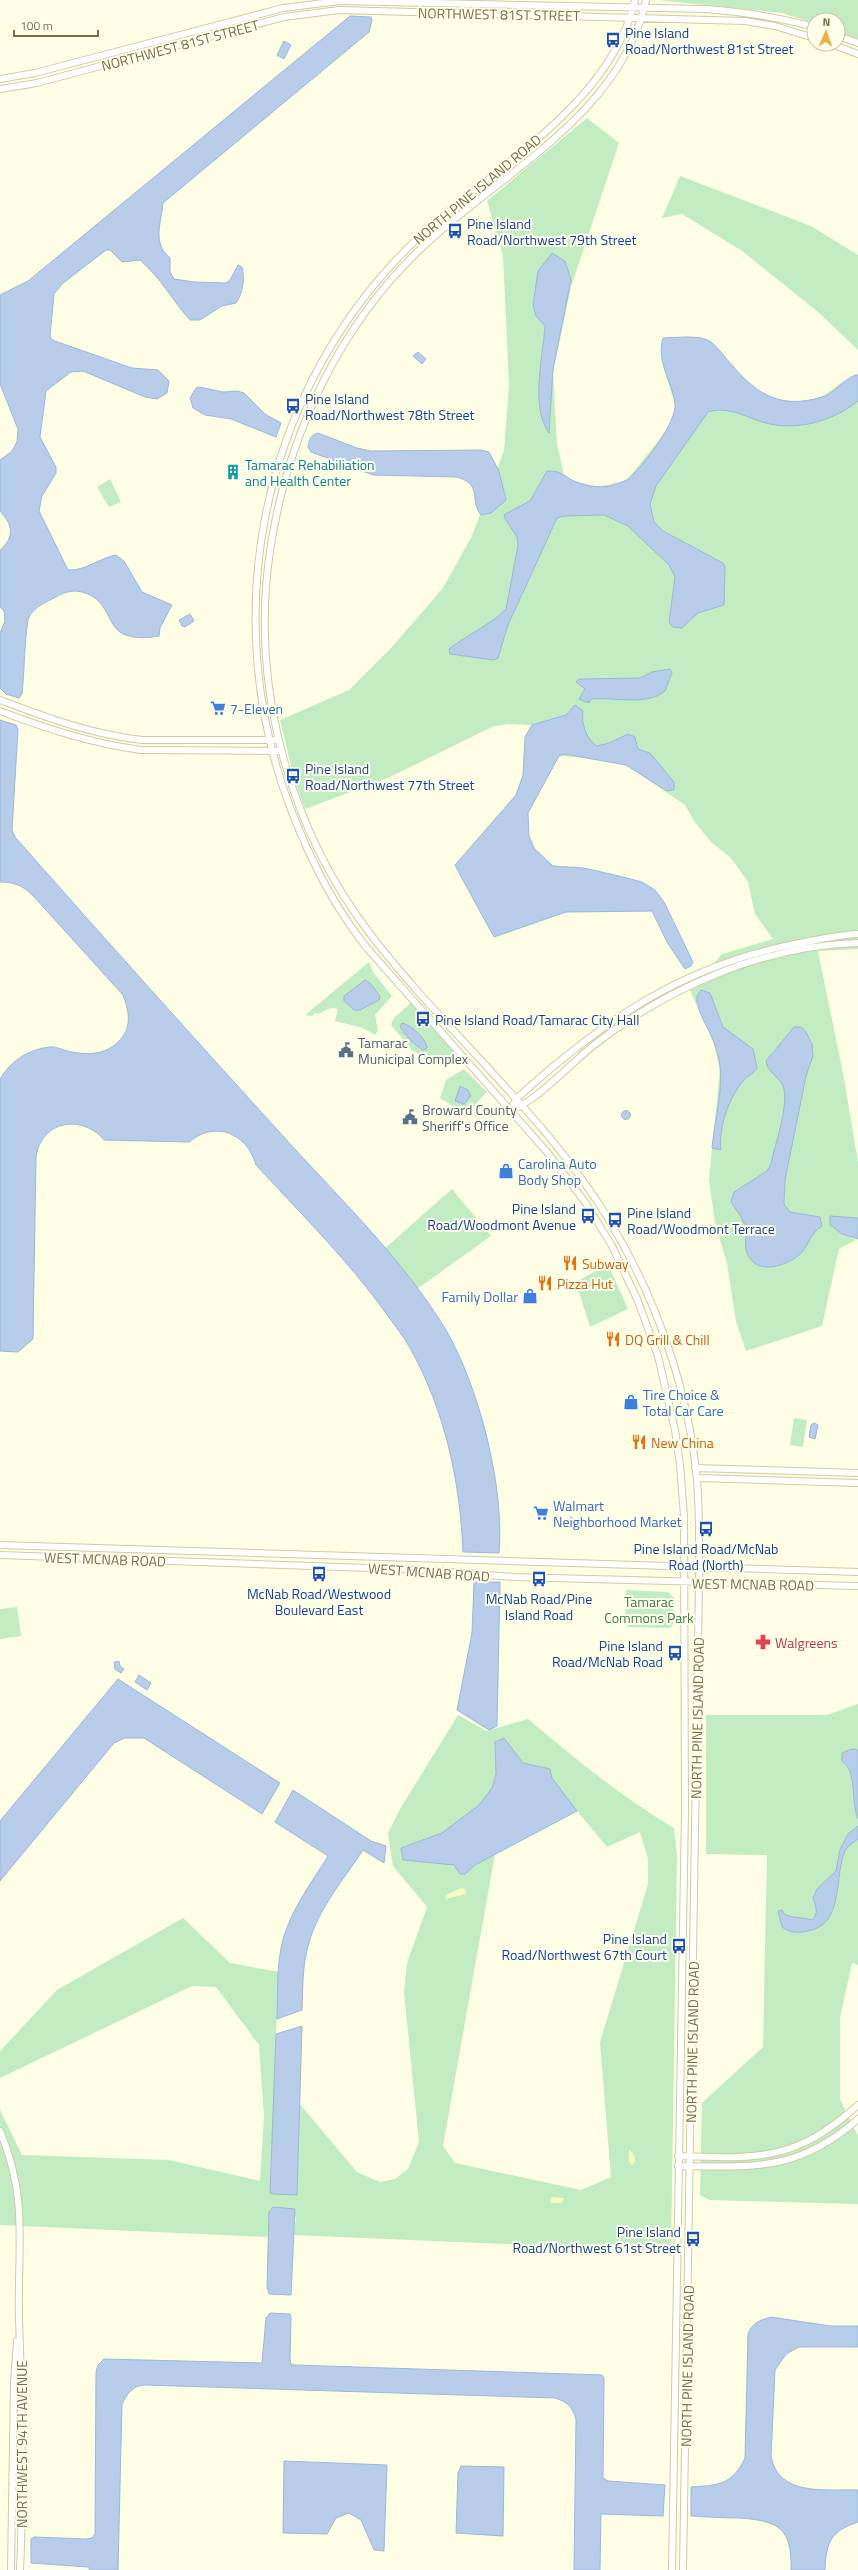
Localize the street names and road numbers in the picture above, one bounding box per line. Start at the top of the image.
street label: NORTHWEST 81ST STREET [418,2,581,26]
street label: NORTHWEST 81ST STREET [99,14,262,76]
street label: NORTH PINE ISLAND ROAD [408,129,546,249]
street label: WEST MCNAB ROAD [44,1546,166,1572]
street label: WEST MCNAB ROAD [367,1557,491,1587]
street label: WEST MCNAB ROAD [692,1572,814,1596]
street label: NORTH PINE ISLAND ROAD [685,1637,709,1799]
street label: NORTH PINE ISLAND ROAD [680,1961,704,2123]
street label: NORTH PINE ISLAND ROAD [675,2285,699,2447]
street label: NORTHWEST 94TH AVENUE [11,2360,32,2528]

